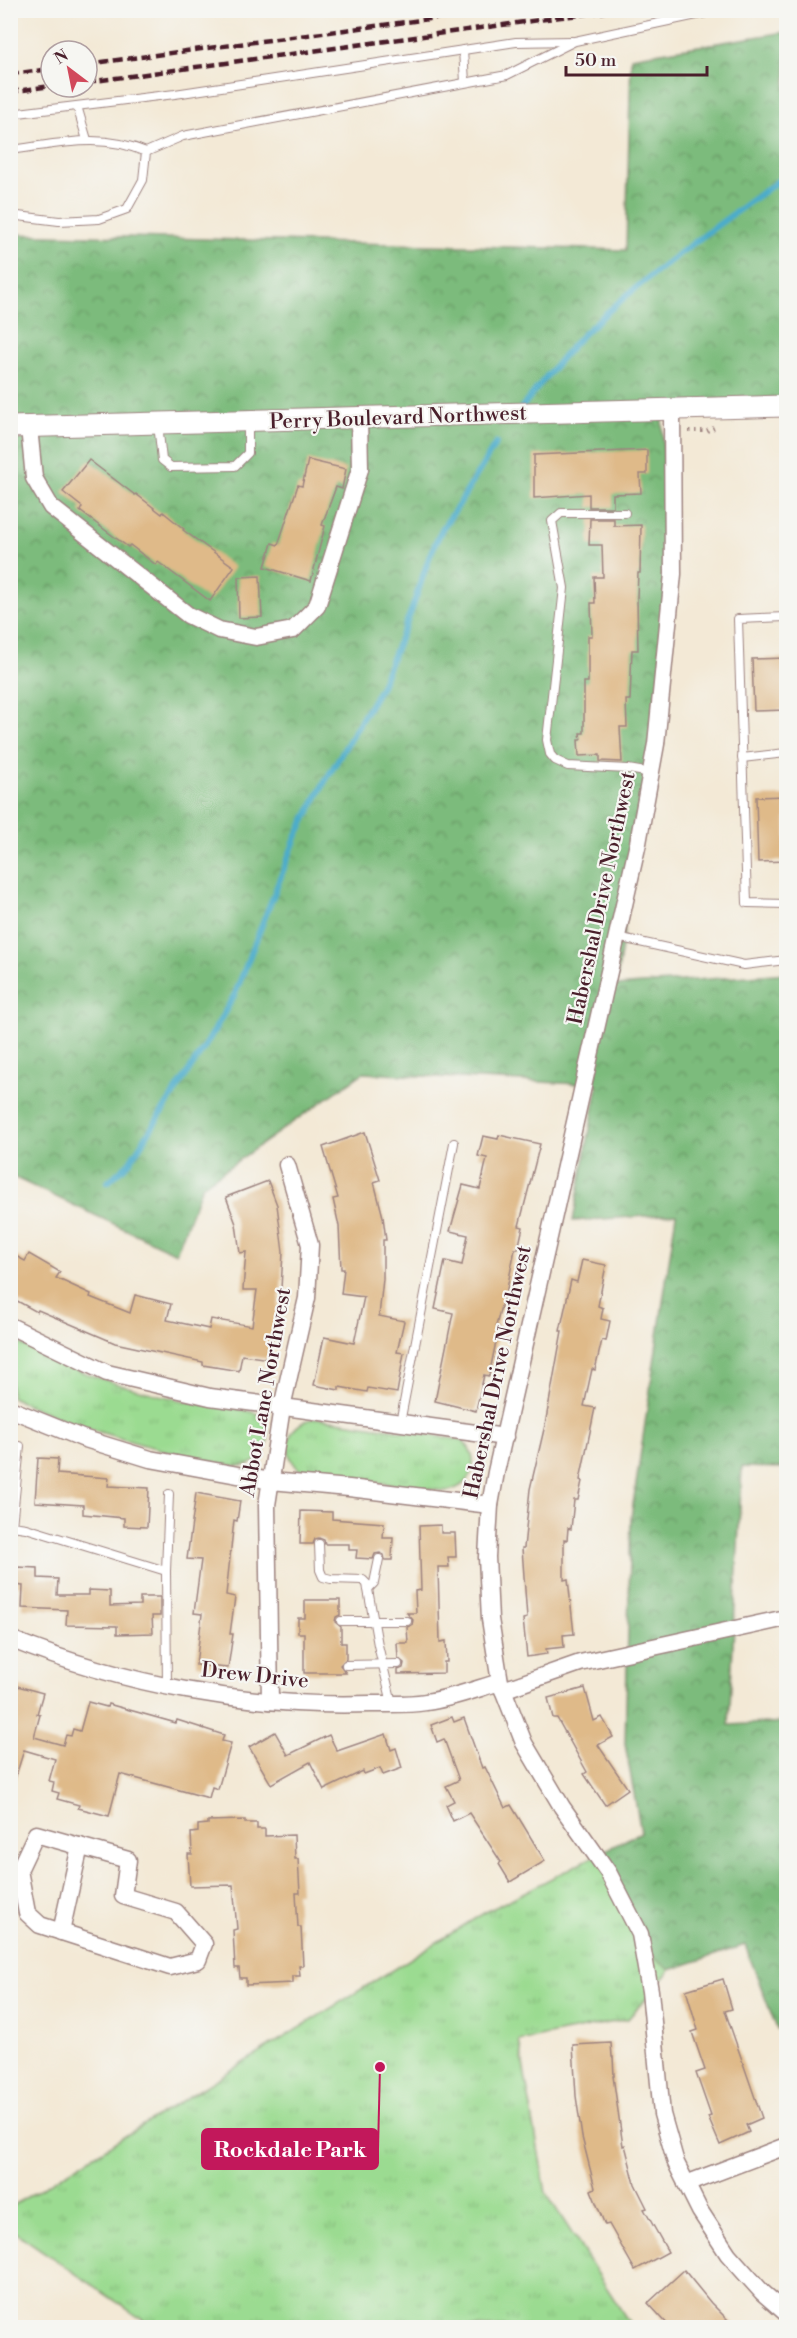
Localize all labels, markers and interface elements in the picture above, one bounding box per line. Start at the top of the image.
north arrow [39,39,99,99]
scale bar [566,39,707,77]
text: N [51,45,73,69]
text: 50 m [575,49,617,72]
street label: Perry Boulevard Northwest [269,400,528,435]
street label: Habershal Drive Northwest [562,769,642,1027]
street label: Habershal Drive Northwest [458,1243,538,1501]
street label: Abbot Lane Northwest [235,1285,297,1500]
street label: Drew Drive [200,1657,310,1695]
callout: Rockdale Park [202,2129,378,2169]
text: Rockdale Park [214,2137,367,2164]

